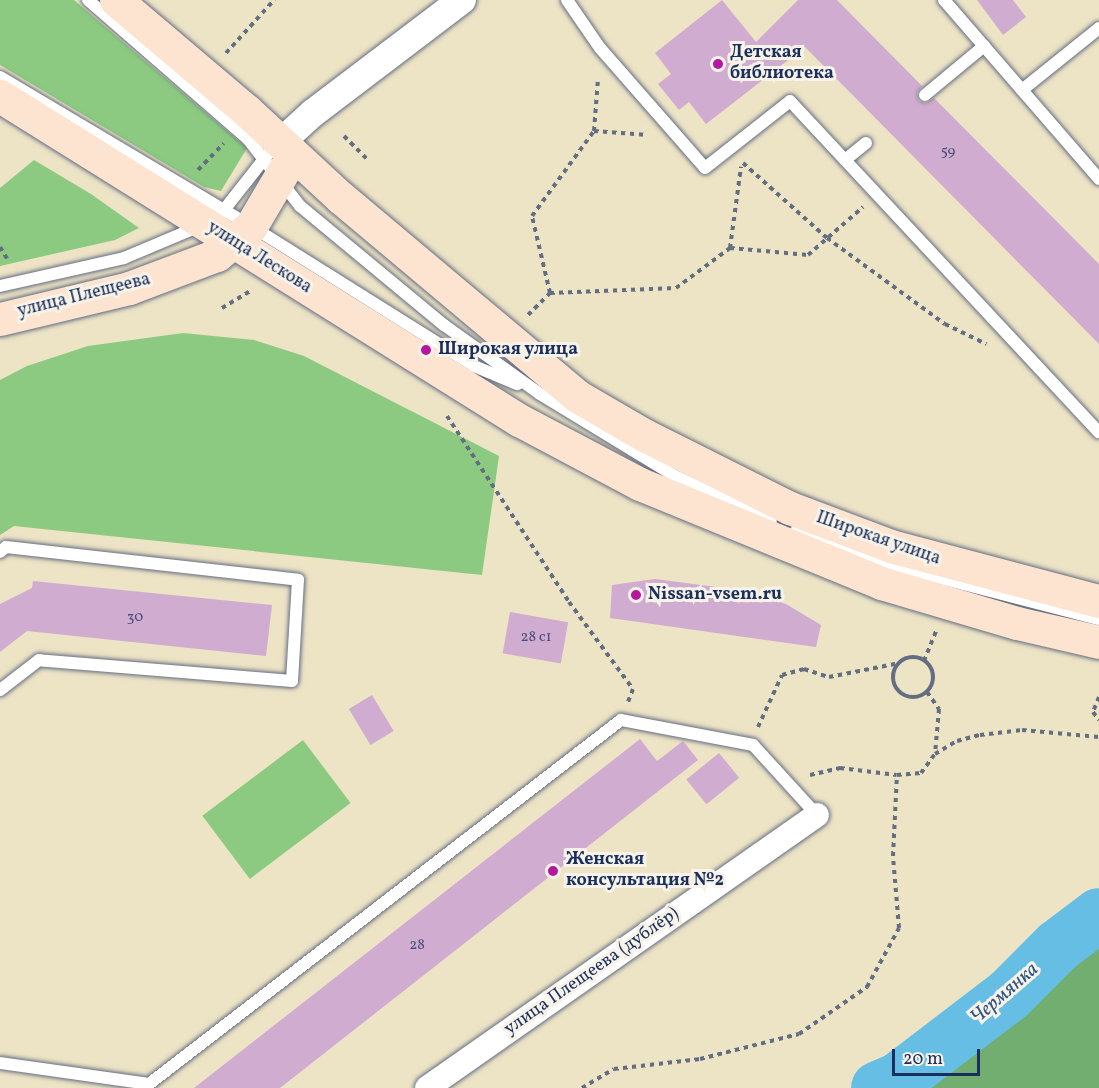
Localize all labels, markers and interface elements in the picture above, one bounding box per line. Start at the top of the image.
place label: Детская библиотека [730,43,834,86]
marker: Детская библиотека [711,57,725,71]
house number: 59 [941,143,955,161]
street label: улица Лескова [203,217,315,299]
street label: улица Плещеева [15,269,153,323]
place label: Широкая улица [438,339,578,361]
marker: Широкая улица [419,343,433,357]
street label: Широкая улица [813,508,943,570]
place label: Nissan-vsem.ru [648,584,782,606]
marker: Nissan-vsem.ru [629,588,643,602]
house number: 30 [127,609,143,627]
house number: 28 с1 [520,629,552,647]
place label: Женская консультация №2 [566,850,724,892]
marker: Женская консультация №2 [544,862,562,880]
street label: улица Плещеева (дублёр) [501,903,683,1041]
house number: 28 [409,937,425,955]
water label: Чермянка [966,958,1044,1030]
scale bar [895,1037,984,1075]
text: 20 m [903,1047,943,1072]

